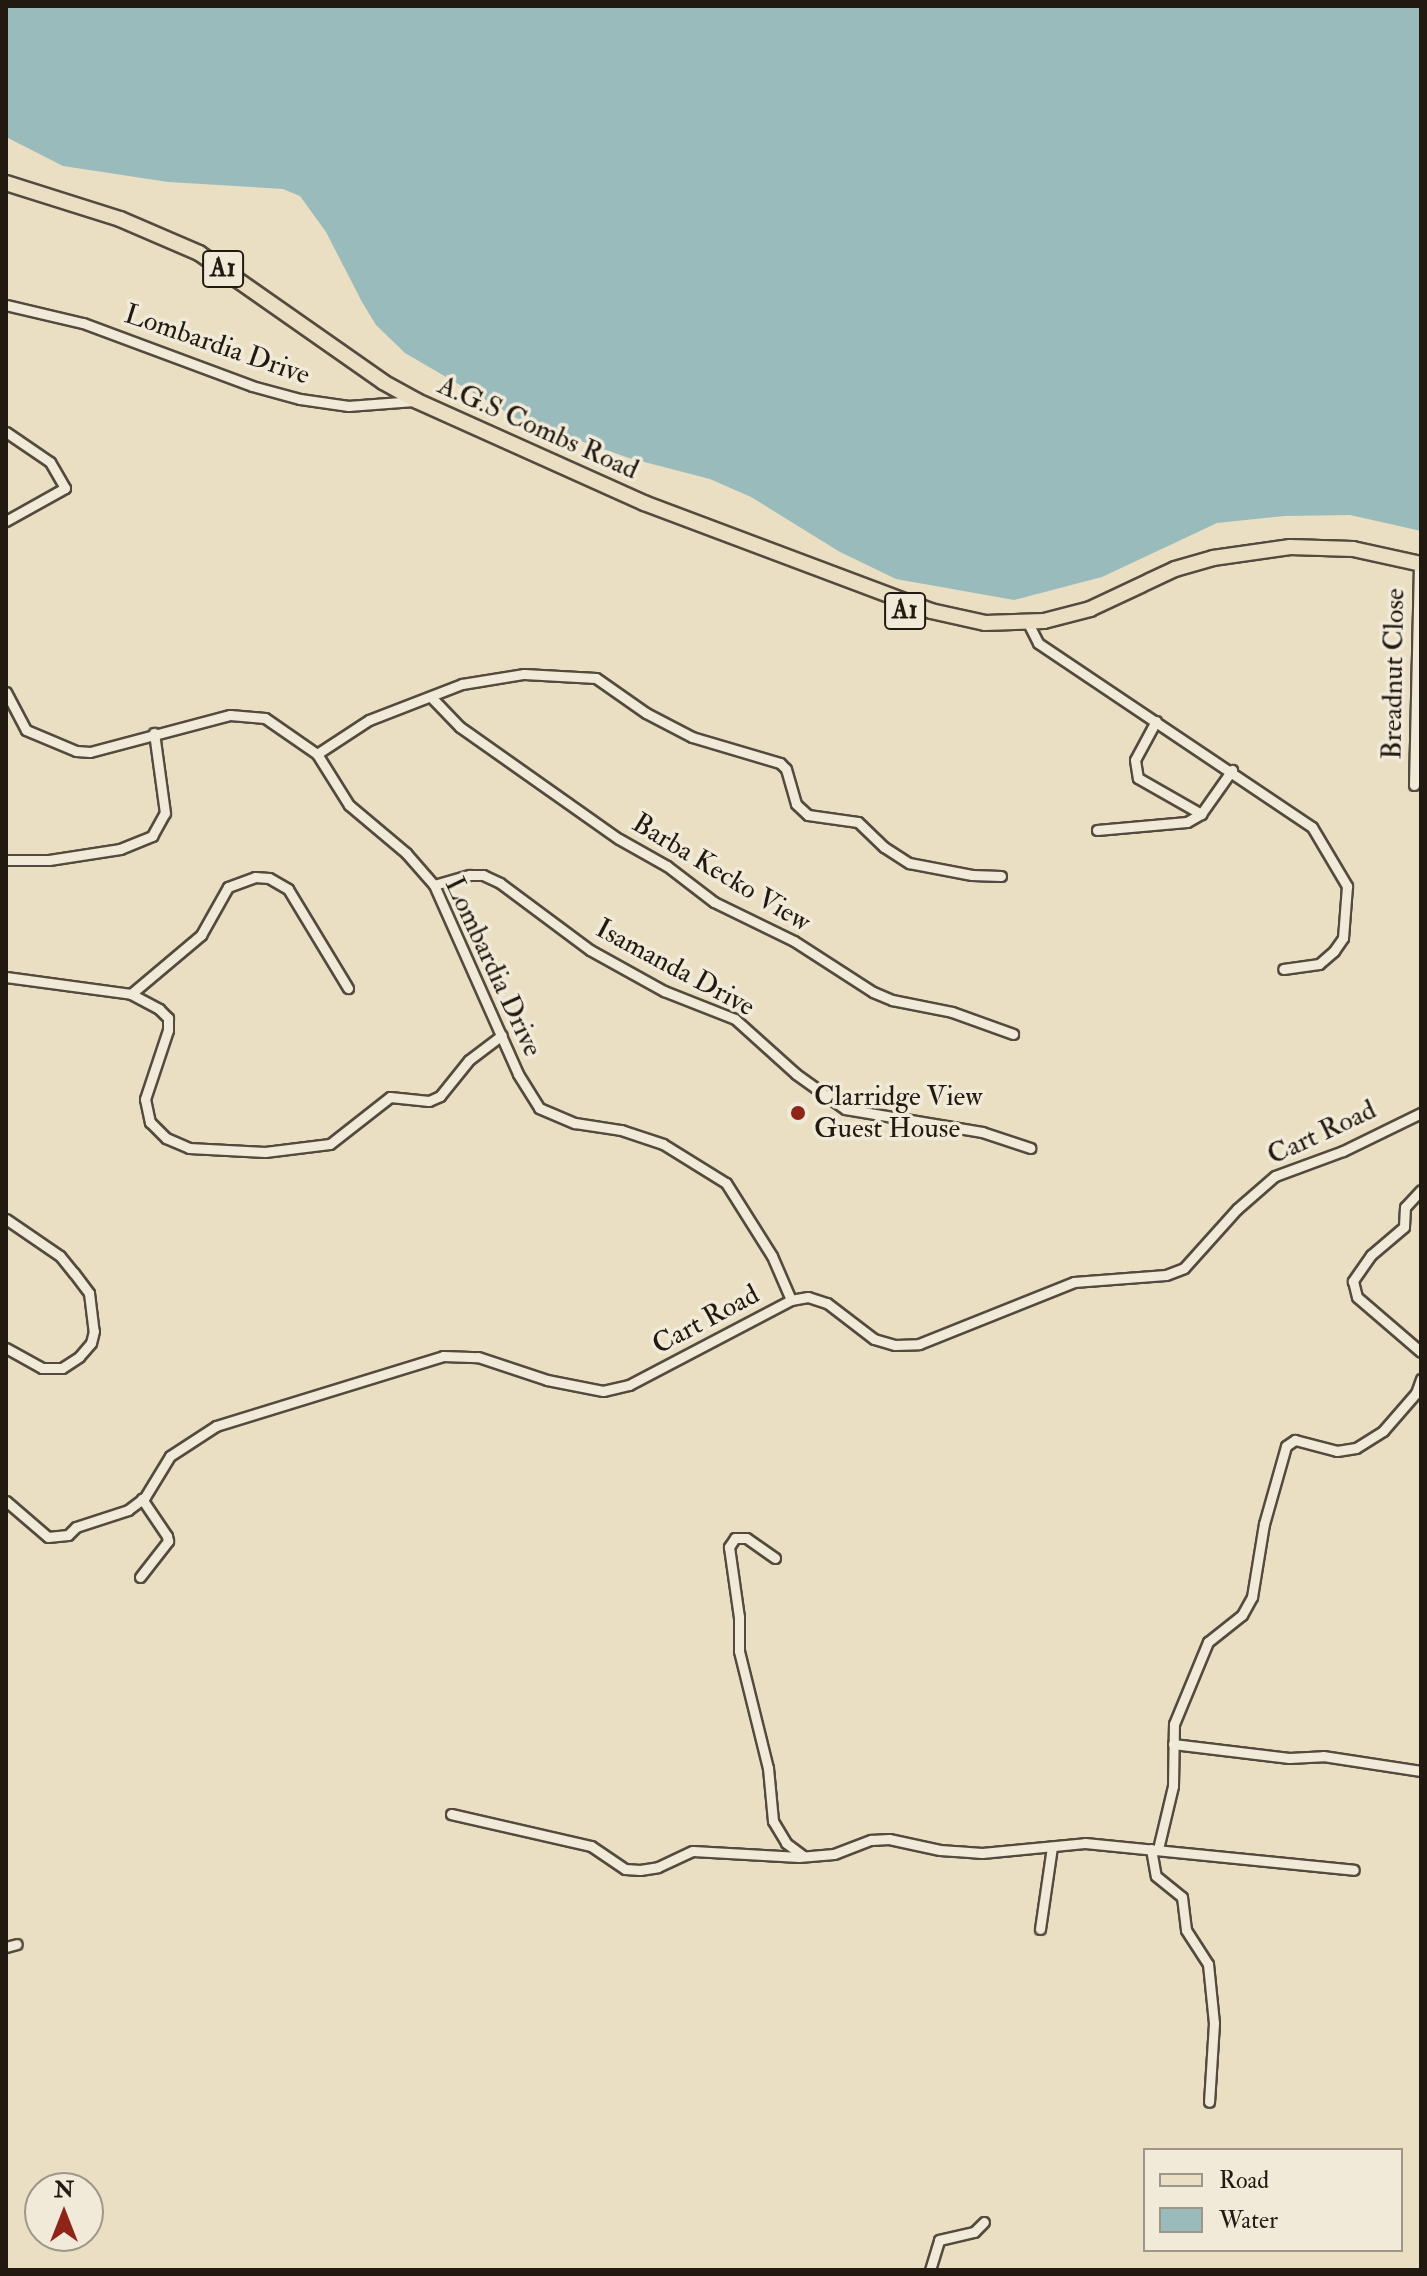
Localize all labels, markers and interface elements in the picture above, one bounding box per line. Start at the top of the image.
road number: A1 [201,247,245,291]
street label: Lombardia Drive [120,298,314,392]
street label: A.G.S Combs Road [433,369,643,487]
street label: Breadnut Close [1376,588,1412,760]
road number: A1 [883,589,927,633]
street label: Barba Kecko View [626,807,816,939]
street label: Lombardia Drive [437,872,549,1062]
street label: Isamanda Drive [590,912,760,1024]
place label: Clarridge View Guest House [814,1080,983,1146]
street label: Cart Road [1262,1093,1382,1173]
marker: Clarridge View Guest House [789,1104,807,1122]
street label: Cart Road [647,1278,765,1362]
legend [1143,2148,1403,2252]
text: Road [1219,2165,1269,2196]
north arrow [24,2172,104,2252]
text: N [54,2176,74,2204]
text: Water [1219,2205,1278,2236]

